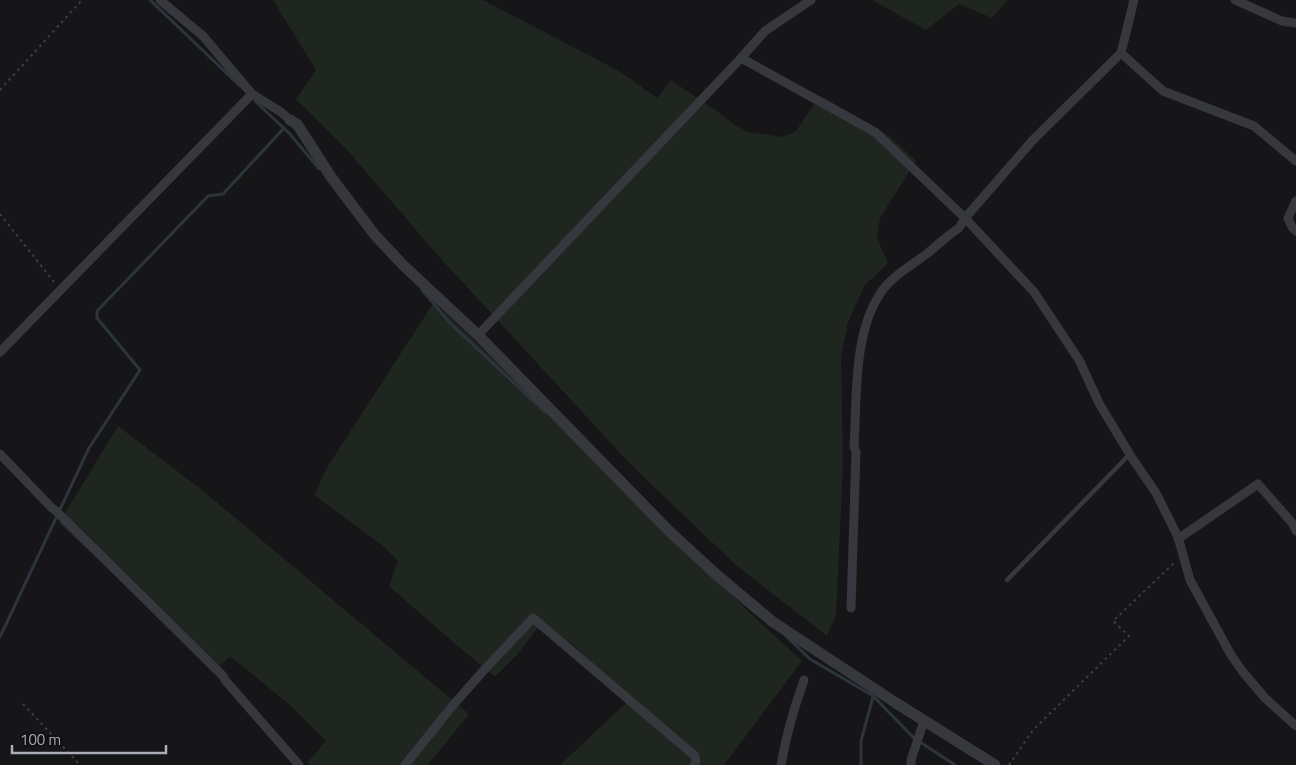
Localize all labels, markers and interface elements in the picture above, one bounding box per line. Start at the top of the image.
scale bar [12,722,166,754]
text: 100 m [20,728,61,751]

